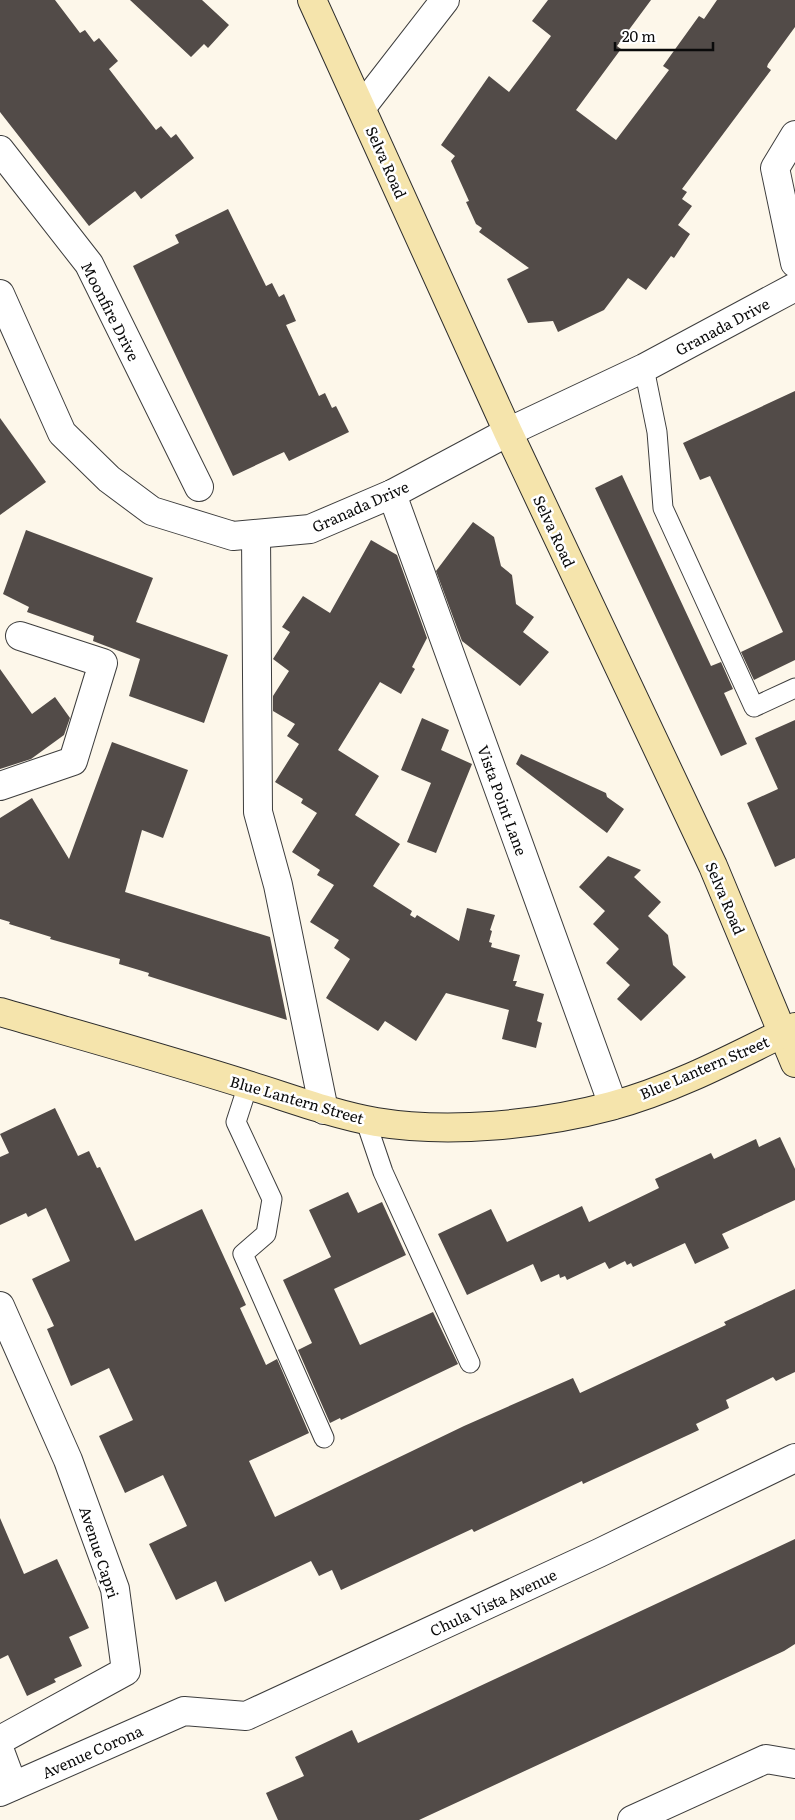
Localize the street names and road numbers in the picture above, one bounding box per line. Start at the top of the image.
street label: Selva Road [361,122,413,202]
street label: Moonfire Drive [76,257,146,365]
street label: Granada Drive [671,291,773,361]
street label: Granada Drive [308,474,412,538]
street label: Selva Road [528,491,582,571]
street label: Vista Point Lane [472,742,534,859]
street label: Selva Road [700,858,752,938]
street label: Blue Lantern Street [636,1029,772,1105]
street label: Blue Lantern Street [227,1069,367,1129]
street label: Avenue Capri [74,1503,126,1601]
street label: Chula Vista Avenue [426,1562,560,1642]
street label: Avenue Corona [38,1718,147,1784]

